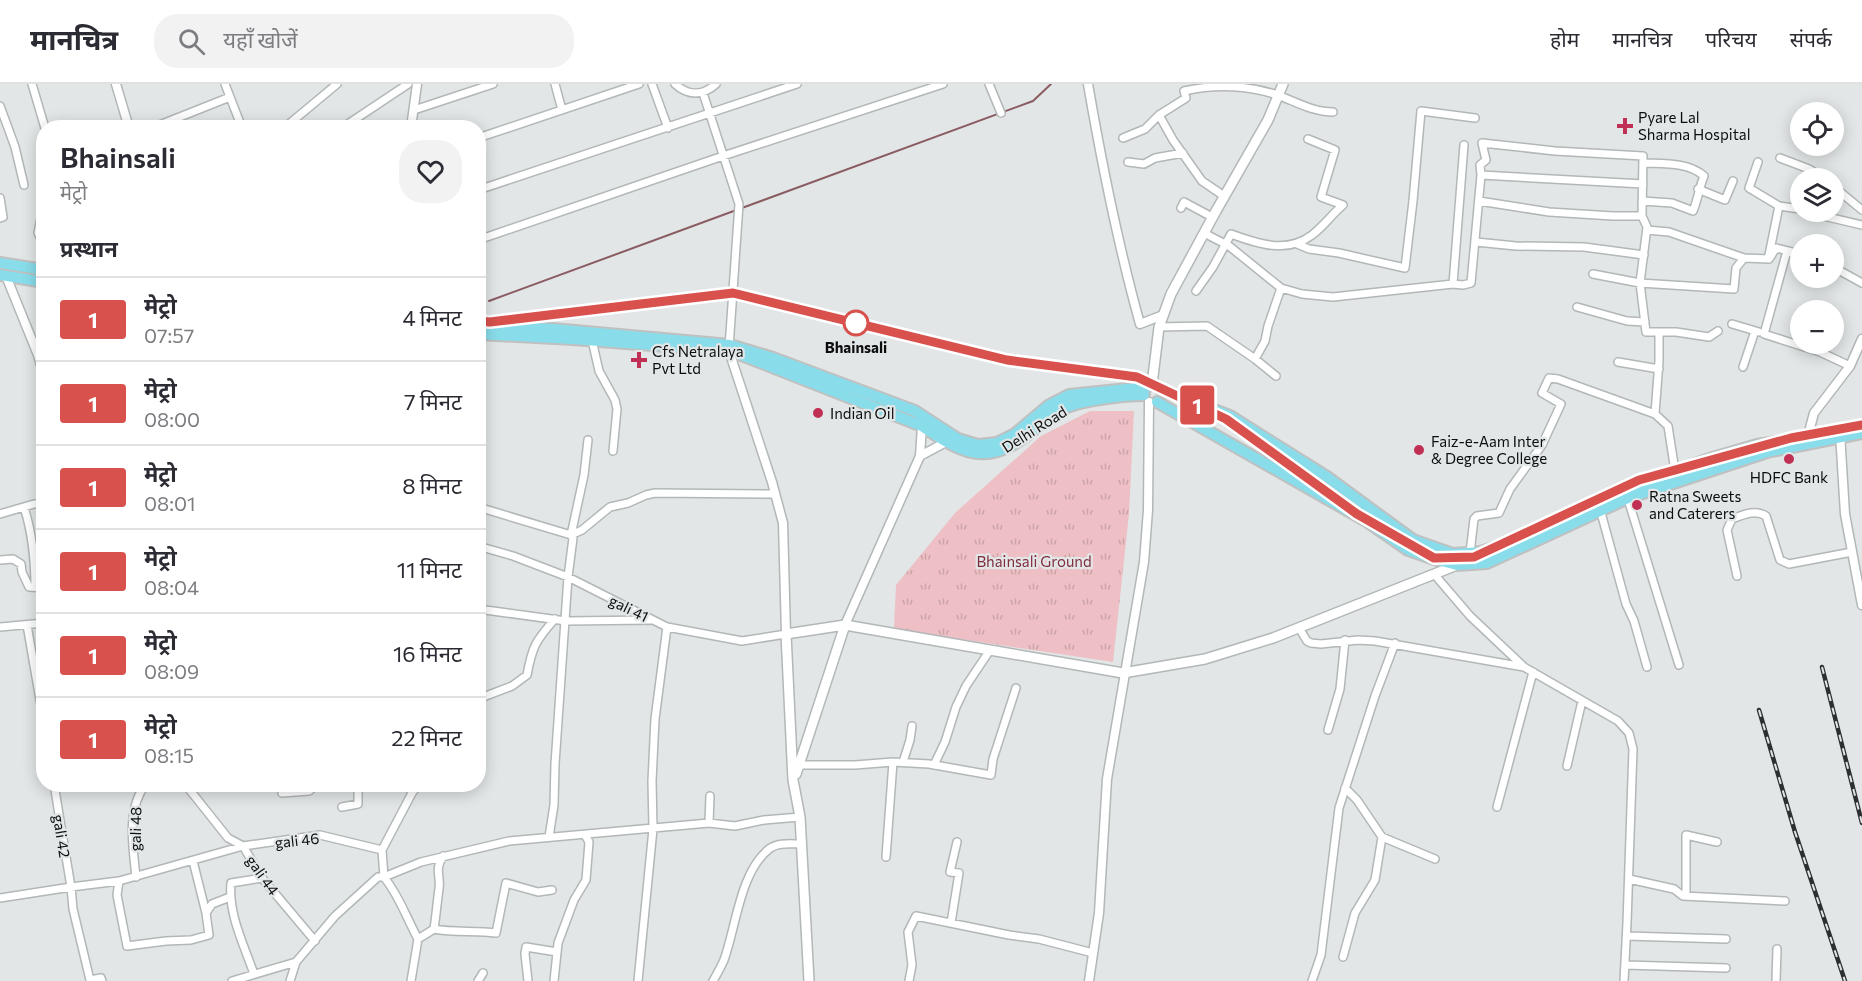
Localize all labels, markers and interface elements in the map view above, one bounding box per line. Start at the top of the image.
search box [154,14,574,68]
text: मानचित्र [30,22,118,56]
icon: search [175,25,208,58]
text: यहाँ खोजें [223,26,298,53]
text: होम [1550,26,1579,51]
text: मानचित्र [1612,26,1672,51]
text: परिचय [1705,26,1757,51]
text: संपर्क [1790,26,1832,51]
map controls [1790,102,1844,354]
button: locate [1790,102,1844,156]
place label: Pyare Lal Sharma Hospital [1638,108,1750,143]
marker: Pyare Lal Sharma Hospital [1616,117,1634,135]
text: Bhainsali [60,140,176,174]
button: heart [399,140,462,203]
button: layers [1790,168,1844,222]
text: मेट्रो [60,180,87,204]
button: + [1790,234,1844,288]
text: प्रस्थान [60,235,118,262]
text: मेट्रो [144,292,177,319]
button: − [1790,300,1844,354]
text: 4 मिनट [402,304,462,331]
text: 1 [88,307,98,332]
marker: Bhainsali [843,310,869,336]
text: 07:57 [144,323,194,347]
place label: Bhainsali [825,338,887,356]
place label: Cfs Netralaya Pvt Ltd [652,342,744,377]
marker: Cfs Netralaya Pvt Ltd [630,351,648,369]
text: मेट्रो [144,376,177,403]
line badge: 1 [1178,386,1216,424]
text: 7 मिनट [404,388,462,415]
text: 1 [88,391,98,416]
text: 1 [1192,393,1202,418]
street label: Delhi Road [998,402,1070,456]
place label: Indian Oil [830,404,895,422]
marker: Indian Oil [811,406,825,420]
text: 08:00 [144,407,200,431]
place label: Faiz-e-Aam Inter & Degree College [1431,432,1547,467]
marker: Faiz-e-Aam Inter & Degree College [1412,443,1426,457]
marker: HDFC Bank [1782,452,1796,466]
text: मेट्रो [144,460,177,487]
place label: HDFC Bank [1750,468,1828,486]
text: 8 मिनट [402,472,462,499]
text: 1 [88,475,98,500]
place label: Ratna Sweets and Caterers [1649,487,1741,522]
text: 08:01 [144,491,196,515]
marker: Ratna Sweets and Caterers [1630,498,1644,512]
text: मेट्रो [144,544,177,571]
park label: Bhainsali Ground [976,552,1092,570]
text: 11 मिनट [397,556,462,583]
text: 1 [88,559,98,584]
text: 08:04 [144,575,199,599]
street label: gali 41 [606,591,652,625]
text: मेट्रो [144,628,177,655]
text: 16 मिनट [393,640,462,667]
text: 1 [88,643,98,668]
text: 08:09 [144,659,199,683]
text: मेट्रो [144,712,177,739]
text: 22 मिनट [391,724,462,751]
text: 1 [88,727,98,752]
text: 08:15 [144,743,194,767]
street label: gali 48 [126,807,144,851]
street label: gali 42 [50,813,74,859]
street label: gali 46 [274,829,320,851]
street label: gali 44 [243,852,283,898]

